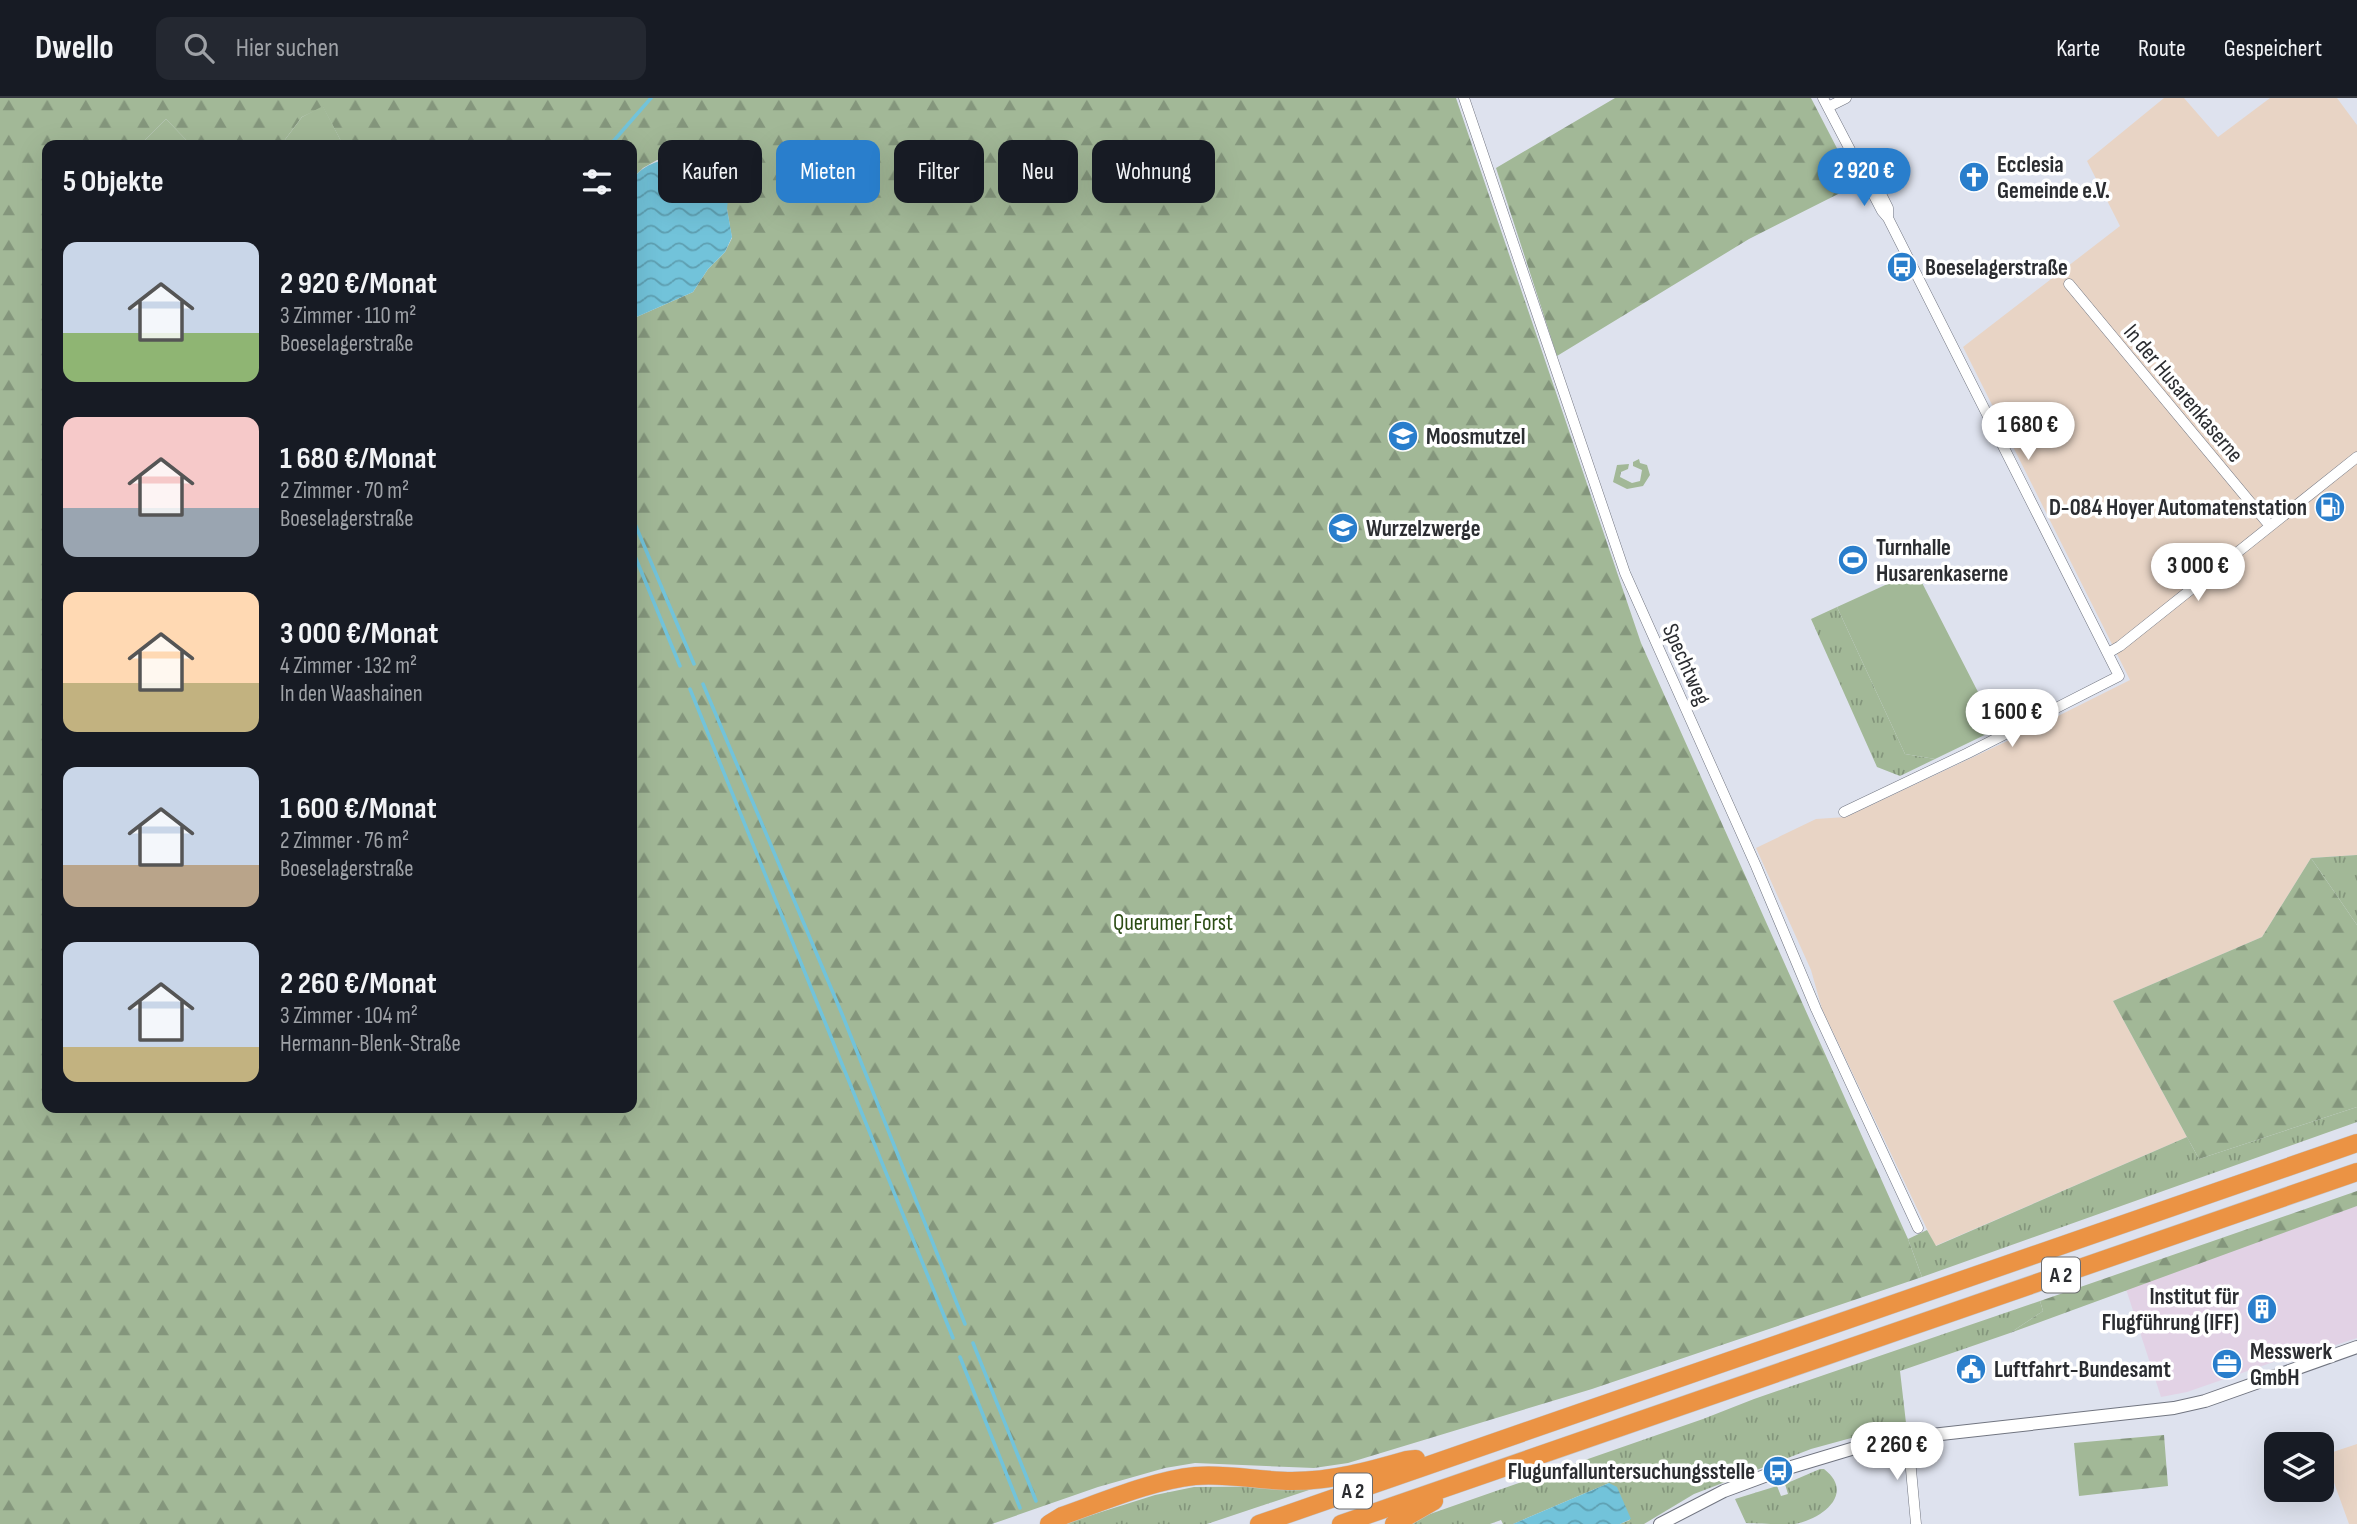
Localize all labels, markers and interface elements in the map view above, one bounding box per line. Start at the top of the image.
search box [156,17,646,80]
text: Dwello [35,28,114,68]
icon: search [180,29,218,67]
text: Hier suchen [236,33,339,64]
text: Karte [2056,34,2100,63]
text: Route [2138,34,2186,63]
text: Gespeichert [2224,34,2322,63]
chip: Kaufen [658,140,762,203]
chip: Mieten [776,140,880,203]
chip: Filter [894,140,984,203]
chip: Neu [998,140,1078,203]
chip: Wohnung [1092,140,1215,203]
pin: 2 920 € [1799,148,1929,208]
place label: Ecclesia Gemeinde e.V. [1997,151,2110,205]
text: 2 920 € [1834,157,1894,185]
church icon: Ecclesia Gemeinde e.V. [1957,160,1991,194]
icon: filters [578,163,616,201]
text: 5 Objekte [63,164,164,200]
bus stop icon: Boeselagerstraße [1885,250,1919,284]
place label: Boeselagerstraße [1925,254,2068,282]
text: 2 920 €/Monat [280,266,437,302]
icon: home [119,270,203,354]
text: 3 Zimmer · 110 m² [280,302,416,330]
street label: In der Husarenkaserne [2117,319,2249,468]
text: Boeselagerstraße [280,330,414,358]
pin: 1 680 € [1963,402,2093,462]
text: 1 680 € [1998,411,2058,439]
school or university icon: Moosmutzel [1386,419,1420,453]
place label: Moosmutzel [1426,423,1525,451]
text: 1 680 €/Monat [280,441,436,477]
icon: home [119,445,203,529]
text: 2 Zimmer · 70 m² [280,477,409,505]
fuel station icon: D-084 Hoyer Automatenstation [2313,490,2347,524]
place label: D-084 Hoyer Automatenstation [2049,494,2307,522]
text: Boeselagerstraße [280,505,414,533]
school or university icon: Wurzelzwerge [1326,511,1360,545]
place label: Wurzelzwerge [1366,515,1480,543]
place label: Turnhalle Husarenkaserne [1876,534,2008,588]
sports icon: Turnhalle Husarenkaserne [1836,543,1870,577]
pin: 3 000 € [2133,544,2263,603]
text: 3 000 € [2167,552,2229,580]
text: 3 000 €/Monat [280,616,438,652]
street label: Spechtweg [1656,619,1716,709]
icon: home [119,620,203,704]
text: 4 Zimmer · 132 m² [280,652,417,680]
text: In den Waashainen [280,680,423,708]
pin: 1 600 € [1947,690,2077,749]
text: 1 600 € [1982,698,2042,726]
text: 1 600 €/Monat [280,791,437,827]
icon: home [119,795,203,879]
text: 2 Zimmer · 76 m² [280,827,409,855]
text: Boeselagerstraße [280,855,414,883]
park label: Querumer Forst [1113,909,1233,937]
text: 2 260 €/Monat [280,966,437,1002]
icon: home [119,970,203,1054]
text: 3 Zimmer · 104 m² [280,1002,418,1030]
text: Hermann-Blenk-Straße [280,1030,461,1058]
road number: A 2 [2042,1258,2080,1292]
place label: Institut für Flugführung (IFF) [2102,1283,2239,1337]
building icon: Institut für Flugführung (IFF) [2245,1292,2279,1326]
place label: Messwerk GmbH [2250,1338,2332,1392]
office icon: Messwerk GmbH [2210,1347,2244,1381]
public building icon: Luftfahrt-Bundesamt [1954,1352,1988,1386]
place label: Luftfahrt-Bundesamt [1994,1356,2171,1384]
pin: 2 260 € [1832,1422,1962,1482]
text: 2 260 € [1867,1431,1927,1459]
map controls [2264,1432,2334,1502]
button: layers [2264,1432,2334,1502]
bus stop icon: Flugunfalluntersuchungsstelle [1761,1454,1795,1488]
place label: Flugunfalluntersuchungsstelle [1508,1458,1755,1486]
road number: A 2 [1334,1474,1372,1508]

